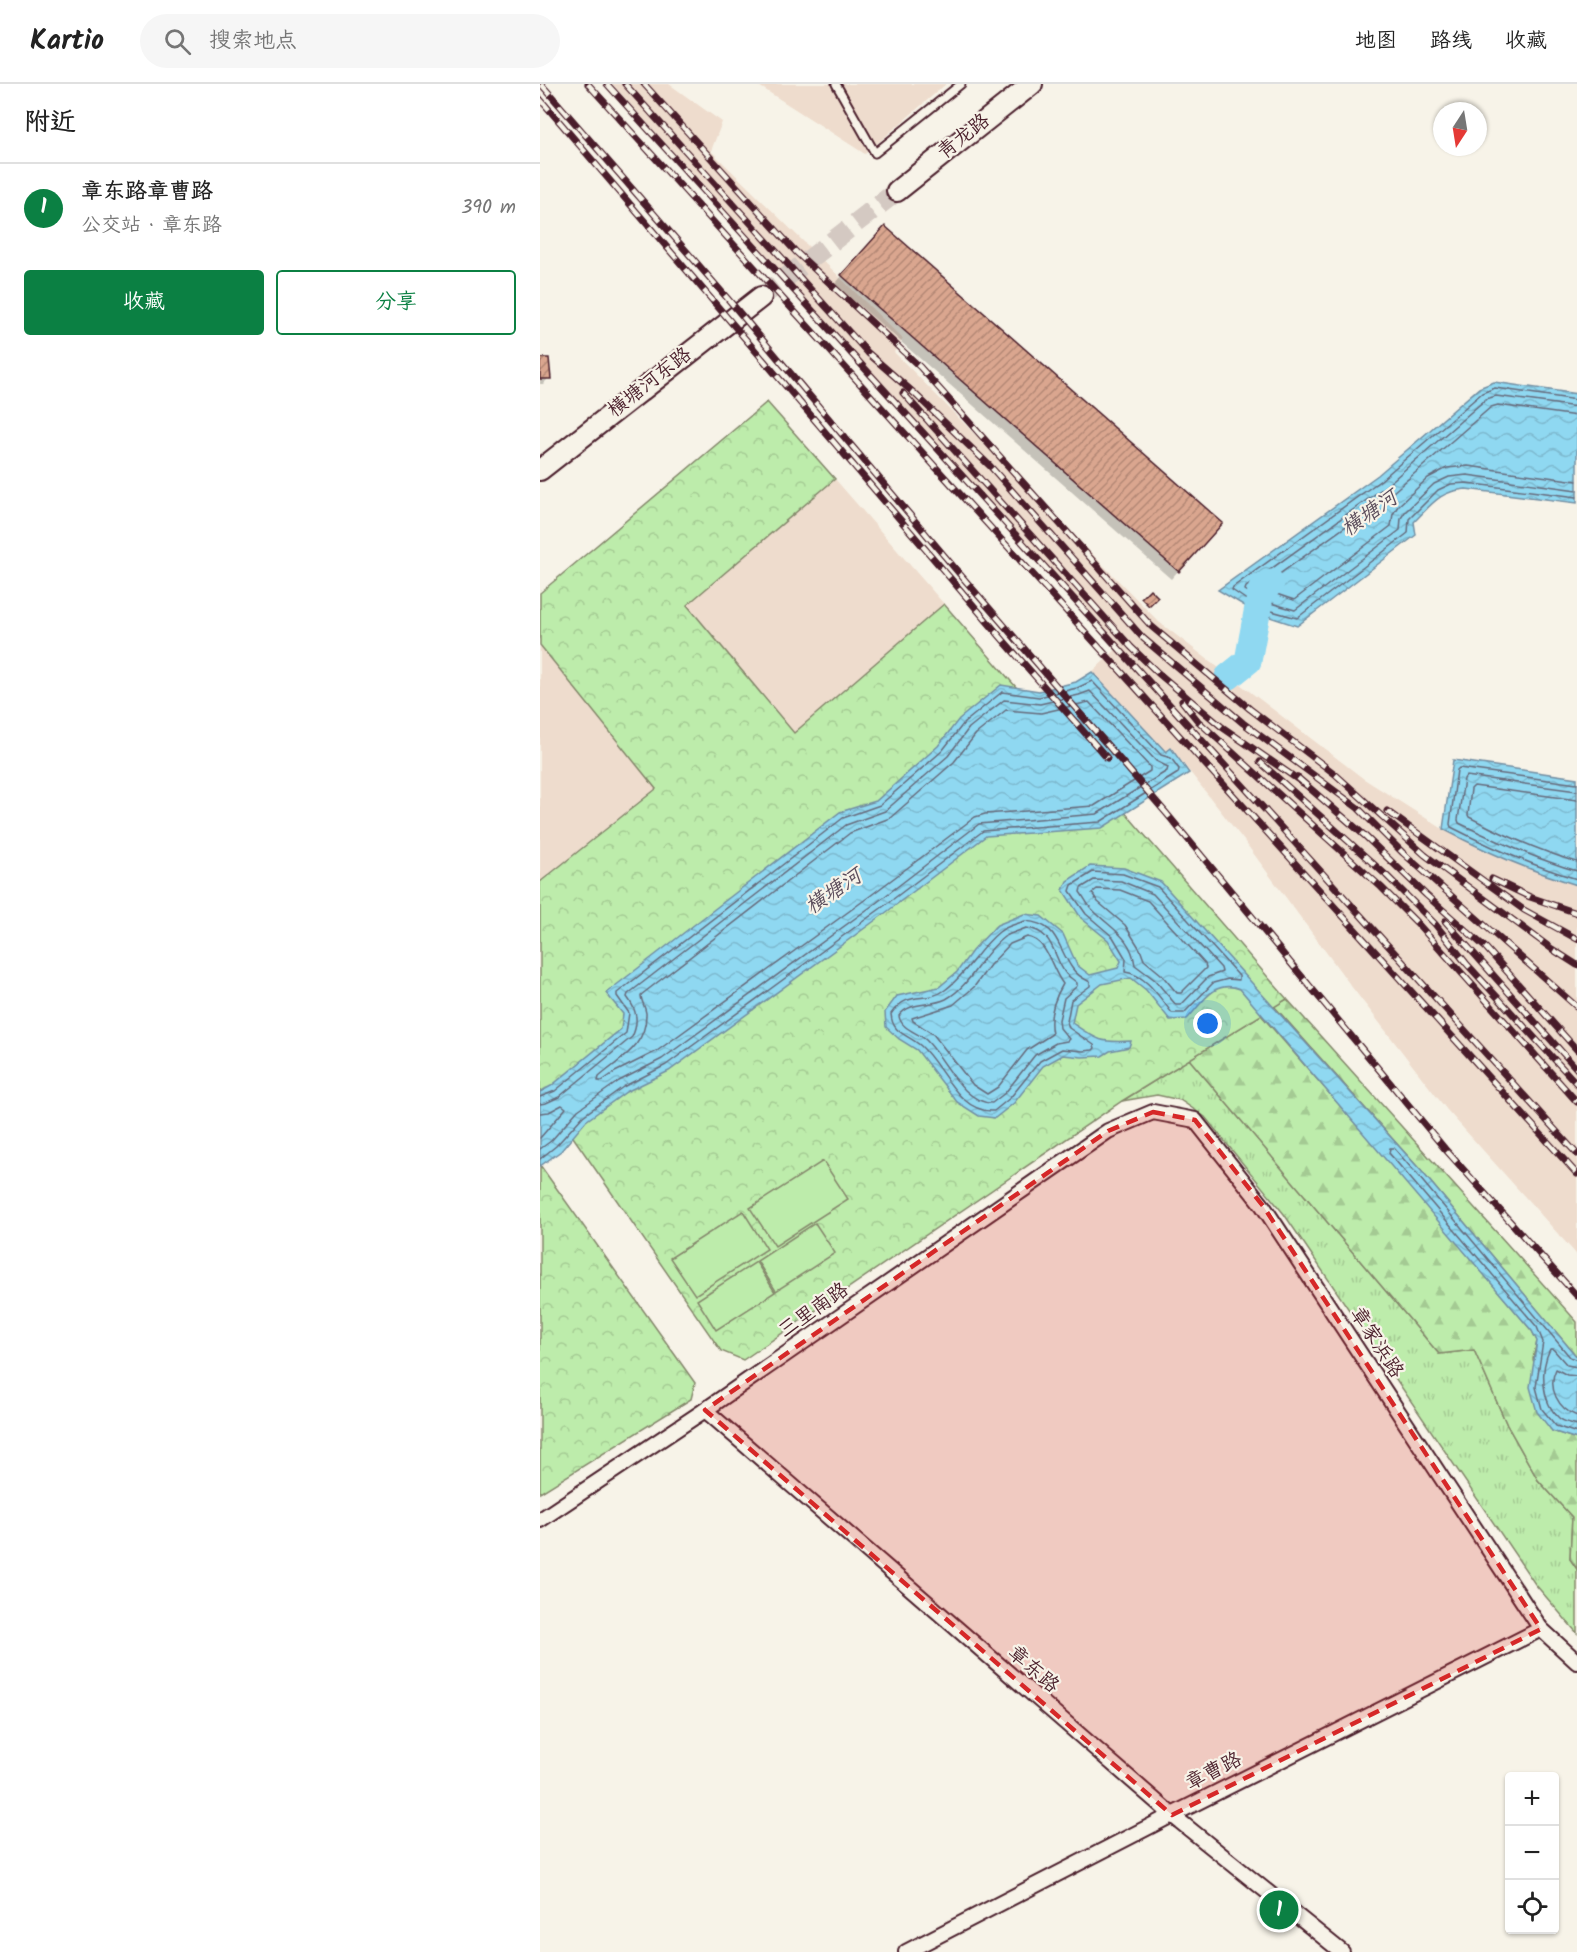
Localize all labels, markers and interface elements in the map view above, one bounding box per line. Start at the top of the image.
search box [140,14,560,68]
text: Kartio [30,19,104,64]
text: 搜索地点 [209,24,297,59]
icon: search [161,25,194,58]
text: 地图 [1355,25,1397,58]
text: 路线 [1430,25,1472,58]
text: 收藏 [1505,25,1547,58]
text: 附近 [24,102,76,144]
north arrow [1433,102,1487,156]
street label: 青龙路 [931,105,998,168]
text: 章东路章曹路 [81,175,213,210]
text: 1 [40,192,47,224]
text: 390 m [461,192,516,224]
text: 公交站 · 章东路 [81,210,222,242]
button: 收藏 [24,270,264,335]
button: 分享 [276,270,516,335]
street label: 横塘河东路 [601,339,700,426]
water label: 横塘河 [1335,481,1408,546]
water label: 横塘河 [799,859,872,923]
your location [1193,1009,1222,1038]
street label: 三里南路 [772,1274,857,1347]
street label: 章家浜路 [1341,1301,1412,1386]
street label: 章东路 [1000,1638,1067,1702]
street label: 章曹路 [1180,1744,1249,1800]
map controls [1505,1772,1559,1934]
button: + [1505,1772,1559,1826]
button: − [1505,1826,1559,1880]
button: locate [1505,1880,1559,1934]
pin: 1 [1260,1888,1298,1932]

